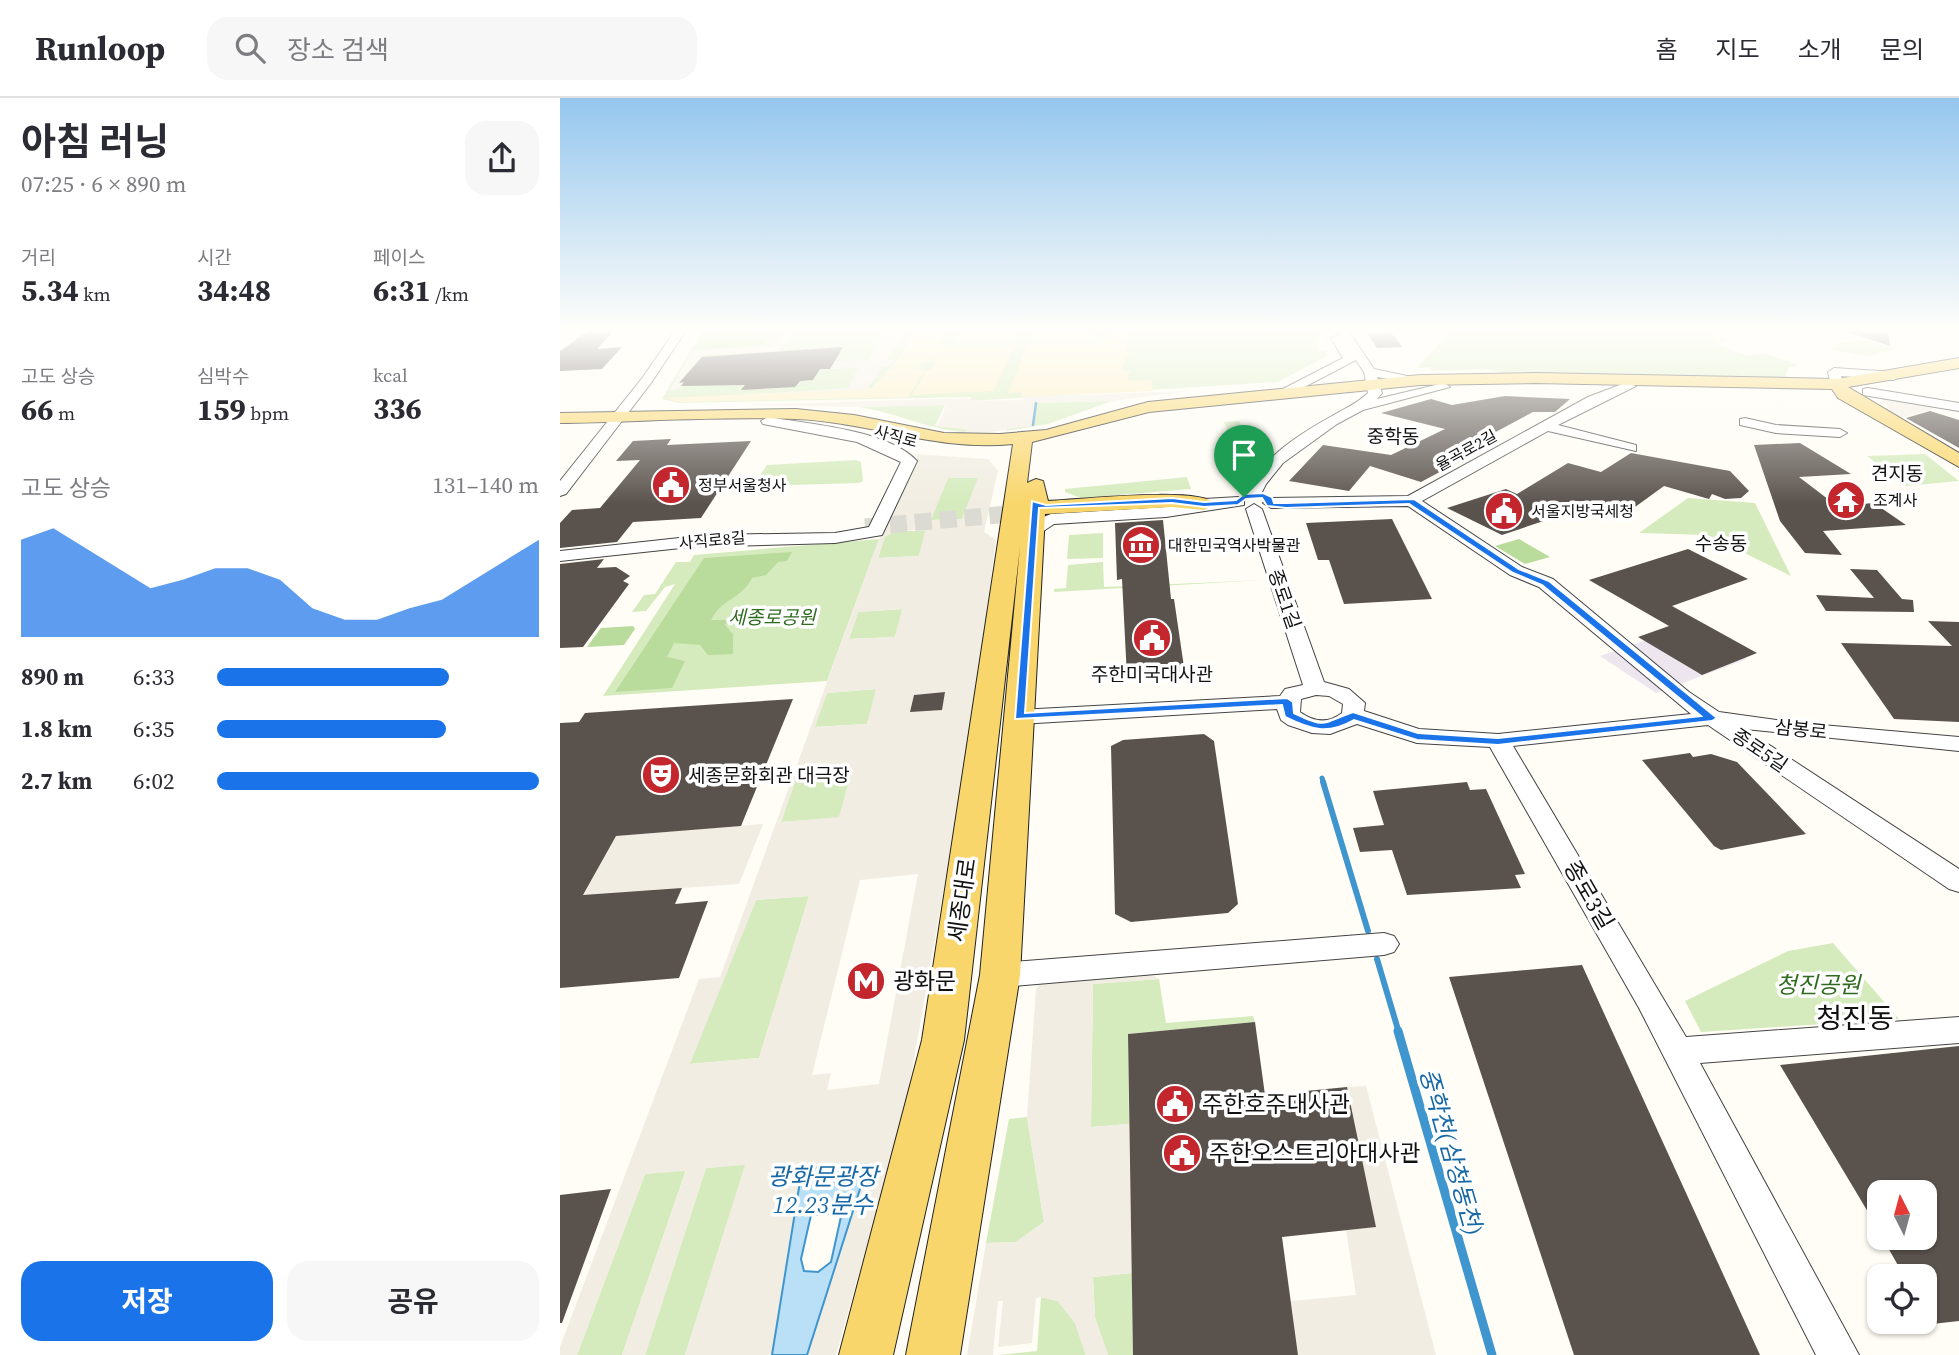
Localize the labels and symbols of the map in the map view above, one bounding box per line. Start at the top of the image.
street label: 사직로 [872,420,920,452]
district label: 중학동 [1367,423,1419,449]
street label: 율곡로2길 [1431,424,1501,476]
pin [1214,425,1274,497]
district label: 견지동 [1871,460,1923,486]
public building icon: 정부서울청사 [650,464,692,506]
place label: 정부서울청사 [698,474,787,496]
temple icon: 조계사 [1825,479,1867,521]
place label: 조계사 [1873,489,1917,511]
public building icon: 서울지방국세청 [1483,490,1525,532]
place label: 서울지방국세청 [1531,500,1634,522]
museum icon: 대한민국역사박물관 [1120,524,1162,566]
street label: 사직로8길 [678,526,746,554]
district label: 수송동 [1695,530,1747,556]
place label: 대한민국역사박물관 [1168,534,1301,556]
street label: 종로1길 [1263,565,1307,633]
park label: 세종로공원 [728,604,817,630]
public building icon: 주한미국대사관 [1131,617,1173,659]
place label: 주한미국대사관 [1091,661,1213,687]
street label: 삼봉로 [1774,713,1828,745]
street label: 종로5길 [1727,722,1793,778]
theatre icon: 세종문화회관 대극장 [640,754,682,796]
place label: 세종문화회관 대극장 [688,762,850,788]
street label: 종로3길 [1556,855,1622,935]
street label: 세종대로 [940,856,984,944]
metro station icon: 광화문 [845,960,887,1002]
place label: 광화문 [893,965,956,997]
park label: 청진공원 [1776,969,1862,1001]
district label: 청진동 [1816,999,1894,1037]
water label: 중학천(삼청동천) [1412,1064,1491,1239]
public building icon: 주한호주대사관 [1154,1083,1196,1125]
place label: 주한호주대사관 [1202,1088,1350,1120]
public building icon: 주한오스트리아대사관 [1161,1132,1203,1174]
place label: 주한오스트리아대사관 [1209,1137,1421,1169]
water label: 광화문광장 12.23분수 [768,1160,881,1221]
north arrow [1867,1180,1937,1250]

